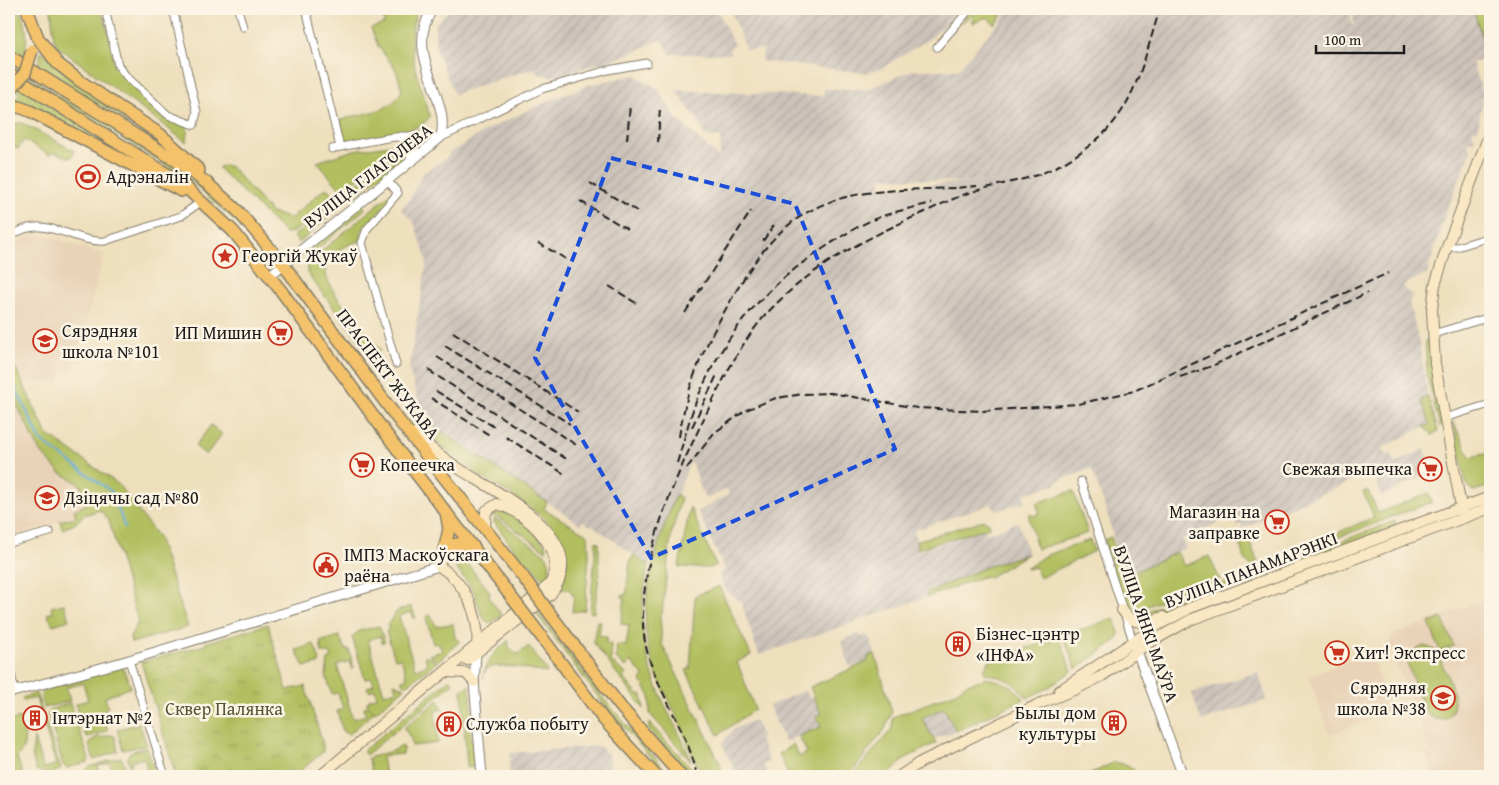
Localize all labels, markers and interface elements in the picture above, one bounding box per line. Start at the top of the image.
scale bar [1316,22,1404,54]
text: 100 m [1324,29,1362,50]
street label: ВУЛІЦА ГЛАГОЛЕВА [298,117,438,235]
place label: Адрэналін [106,163,189,190]
sports icon: Адрэналін [75,164,101,190]
place label: Георгій Жукаў [242,242,358,269]
place icon: Георгій Жукаў [212,243,238,269]
street label: ПРАСПЕКТ ЖУКАВА [330,303,447,445]
place label: Сярэдняя школа №101 [62,317,160,365]
place label: ИП Мишин [175,319,262,346]
supermarket icon: ИП Мишин [267,320,293,346]
school or university icon: Сярэдняя школа №101 [32,328,58,354]
place label: Копеечка [380,451,455,478]
supermarket icon: Копеечка [349,452,375,478]
place label: Свежая выпечка [1283,455,1412,482]
supermarket icon: Свежая выпечка [1417,456,1443,482]
place label: Дзіцячы сад №80 [63,484,199,511]
school or university icon: Дзіцячы сад №80 [34,485,60,511]
place label: Магазин на заправке [1169,498,1260,546]
supermarket icon: Магазин на заправке [1264,509,1290,535]
street label: ВУЛІЦА ПАНАМАРЭНКІ [1160,524,1341,615]
place label: ІМПЗ Маскоўскага раёна [344,541,490,589]
street label: ВУЛІЦА ЯНКІ МАЎРА [1107,542,1186,706]
public building icon: ІМПЗ Маскоўскага раёна [313,552,339,578]
place label: Бізнес-цэнтр «ІНФА» [976,620,1080,668]
building icon: Бізнес-цэнтр «ІНФА» [945,631,971,657]
place label: Хит! Экспресс [1354,639,1466,666]
supermarket icon: Хит! Экспресс [1324,640,1350,666]
place label: Сярэдняя школа №38 [1337,674,1426,722]
school or university icon: Сярэдняя школа №38 [1430,685,1456,711]
park label: Сквер Палянка [165,695,283,722]
place label: Былы дом культуры [1015,699,1096,747]
place label: Інтэрнат №2 [52,704,152,731]
building icon: Інтэрнат №2 [22,705,48,731]
place label: Служба побыту [466,710,589,737]
building icon: Былы дом культуры [1101,710,1127,736]
building icon: Служба побыту [436,711,462,737]

